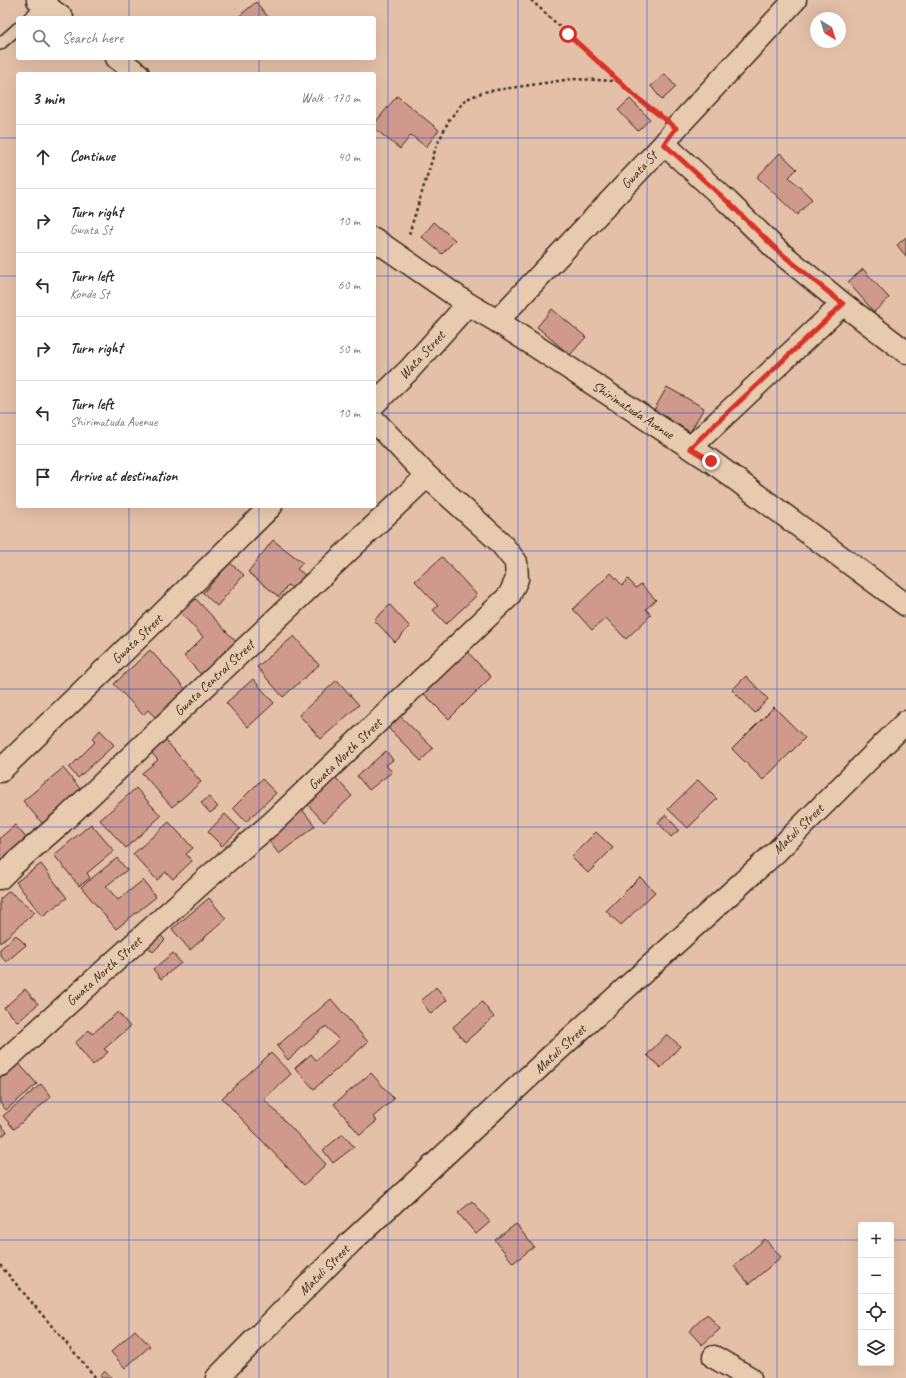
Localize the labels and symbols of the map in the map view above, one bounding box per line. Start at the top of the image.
north arrow [810,12,846,48]
route start [559,25,577,43]
street label: Gwata St [617,146,662,192]
street label: Wata Street [395,326,450,383]
street label: Shirimatuda Avenue [589,377,678,443]
route end [702,452,720,470]
street label: Gwata Street [108,610,167,667]
street label: Gwata Central Street [170,635,259,719]
street label: Gwata North Street [305,714,386,793]
street label: Matuli Street [769,800,828,858]
street label: Gwata North Street [63,932,146,1009]
street label: Matuli Street [531,1020,590,1077]
street label: Matuli Street [295,1240,354,1299]

